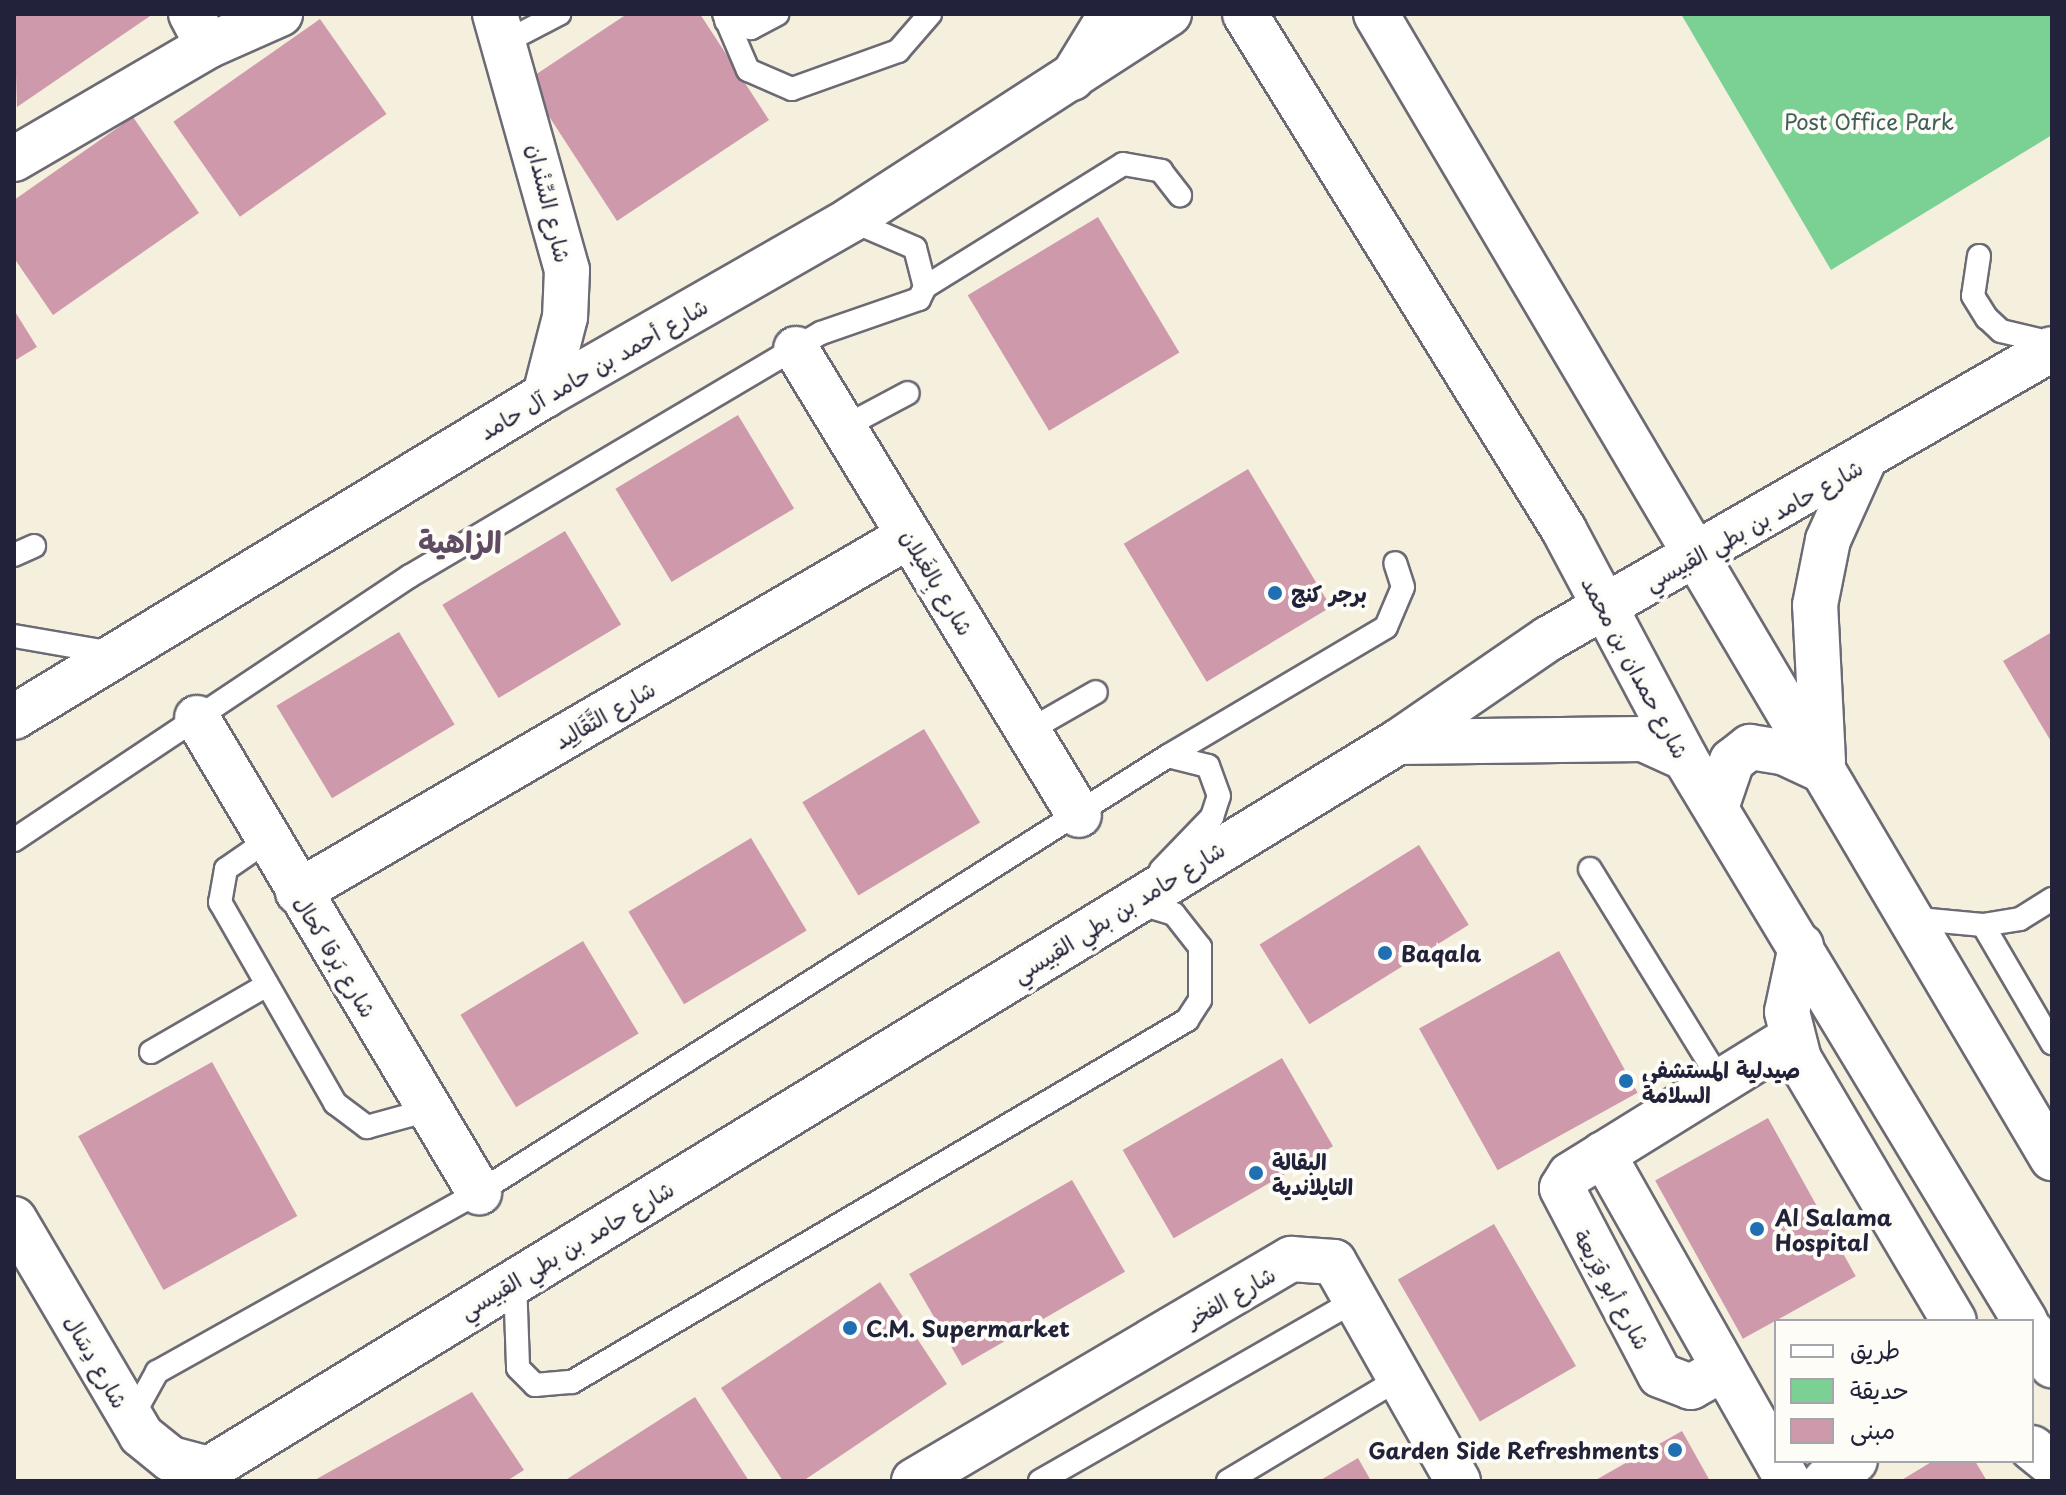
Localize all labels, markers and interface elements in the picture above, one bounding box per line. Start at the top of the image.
park label: Post Office Park [1783,108,1955,134]
street label: شارع السِّنْدان [523,141,577,265]
street label: شارع أحمد بن حامد آل حامد [474,292,712,444]
street label: شارع حامد بن بطي القبيسي [1639,453,1867,595]
district label: الزاهية [418,523,502,559]
street label: شارع بِالغَيلان [896,524,980,640]
street label: شارع حمدان بن محمد [1577,572,1695,762]
place label: برجر كنج [1291,580,1367,606]
marker: برجر كنج [1266,584,1284,602]
street label: شارع التَّقَالِيد [549,675,659,753]
street label: شارع حامد بن بطي القبيسي [1007,835,1229,987]
street label: شارع بَرقا كحال [289,890,383,1022]
place label: Baqala [1401,940,1481,966]
marker: Baqala [1376,944,1394,962]
place label: صيدلية المستشفى السلامة [1642,1055,1800,1106]
marker: صيدلية المستشفى السلامة [1617,1072,1635,1090]
place label: البقالة التايلاندية [1272,1147,1353,1198]
marker: البقالة التايلاندية [1247,1164,1265,1182]
street label: شارع حامد بن بطي القبيسي [454,1175,678,1323]
place label: Al Salama Hospital [1775,1203,1893,1254]
marker: Al Salama Hospital [1746,1218,1768,1240]
street label: شارع أبو قِرَيعة [1569,1224,1657,1354]
street label: شارع الفخر [1181,1260,1279,1332]
street label: شارع دِسَال [60,1310,134,1412]
place label: C.M. Supermarket [866,1315,1070,1341]
marker: C.M. Supermarket [841,1319,859,1337]
legend [1774,1319,2034,1463]
text: طريق [1850,1331,1900,1367]
text: حديقة [1850,1371,1909,1407]
text: مبنى [1850,1411,1895,1447]
place label: Garden Side Refreshments [1367,1437,1659,1463]
marker: Garden Side Refreshments [1666,1441,1684,1459]

